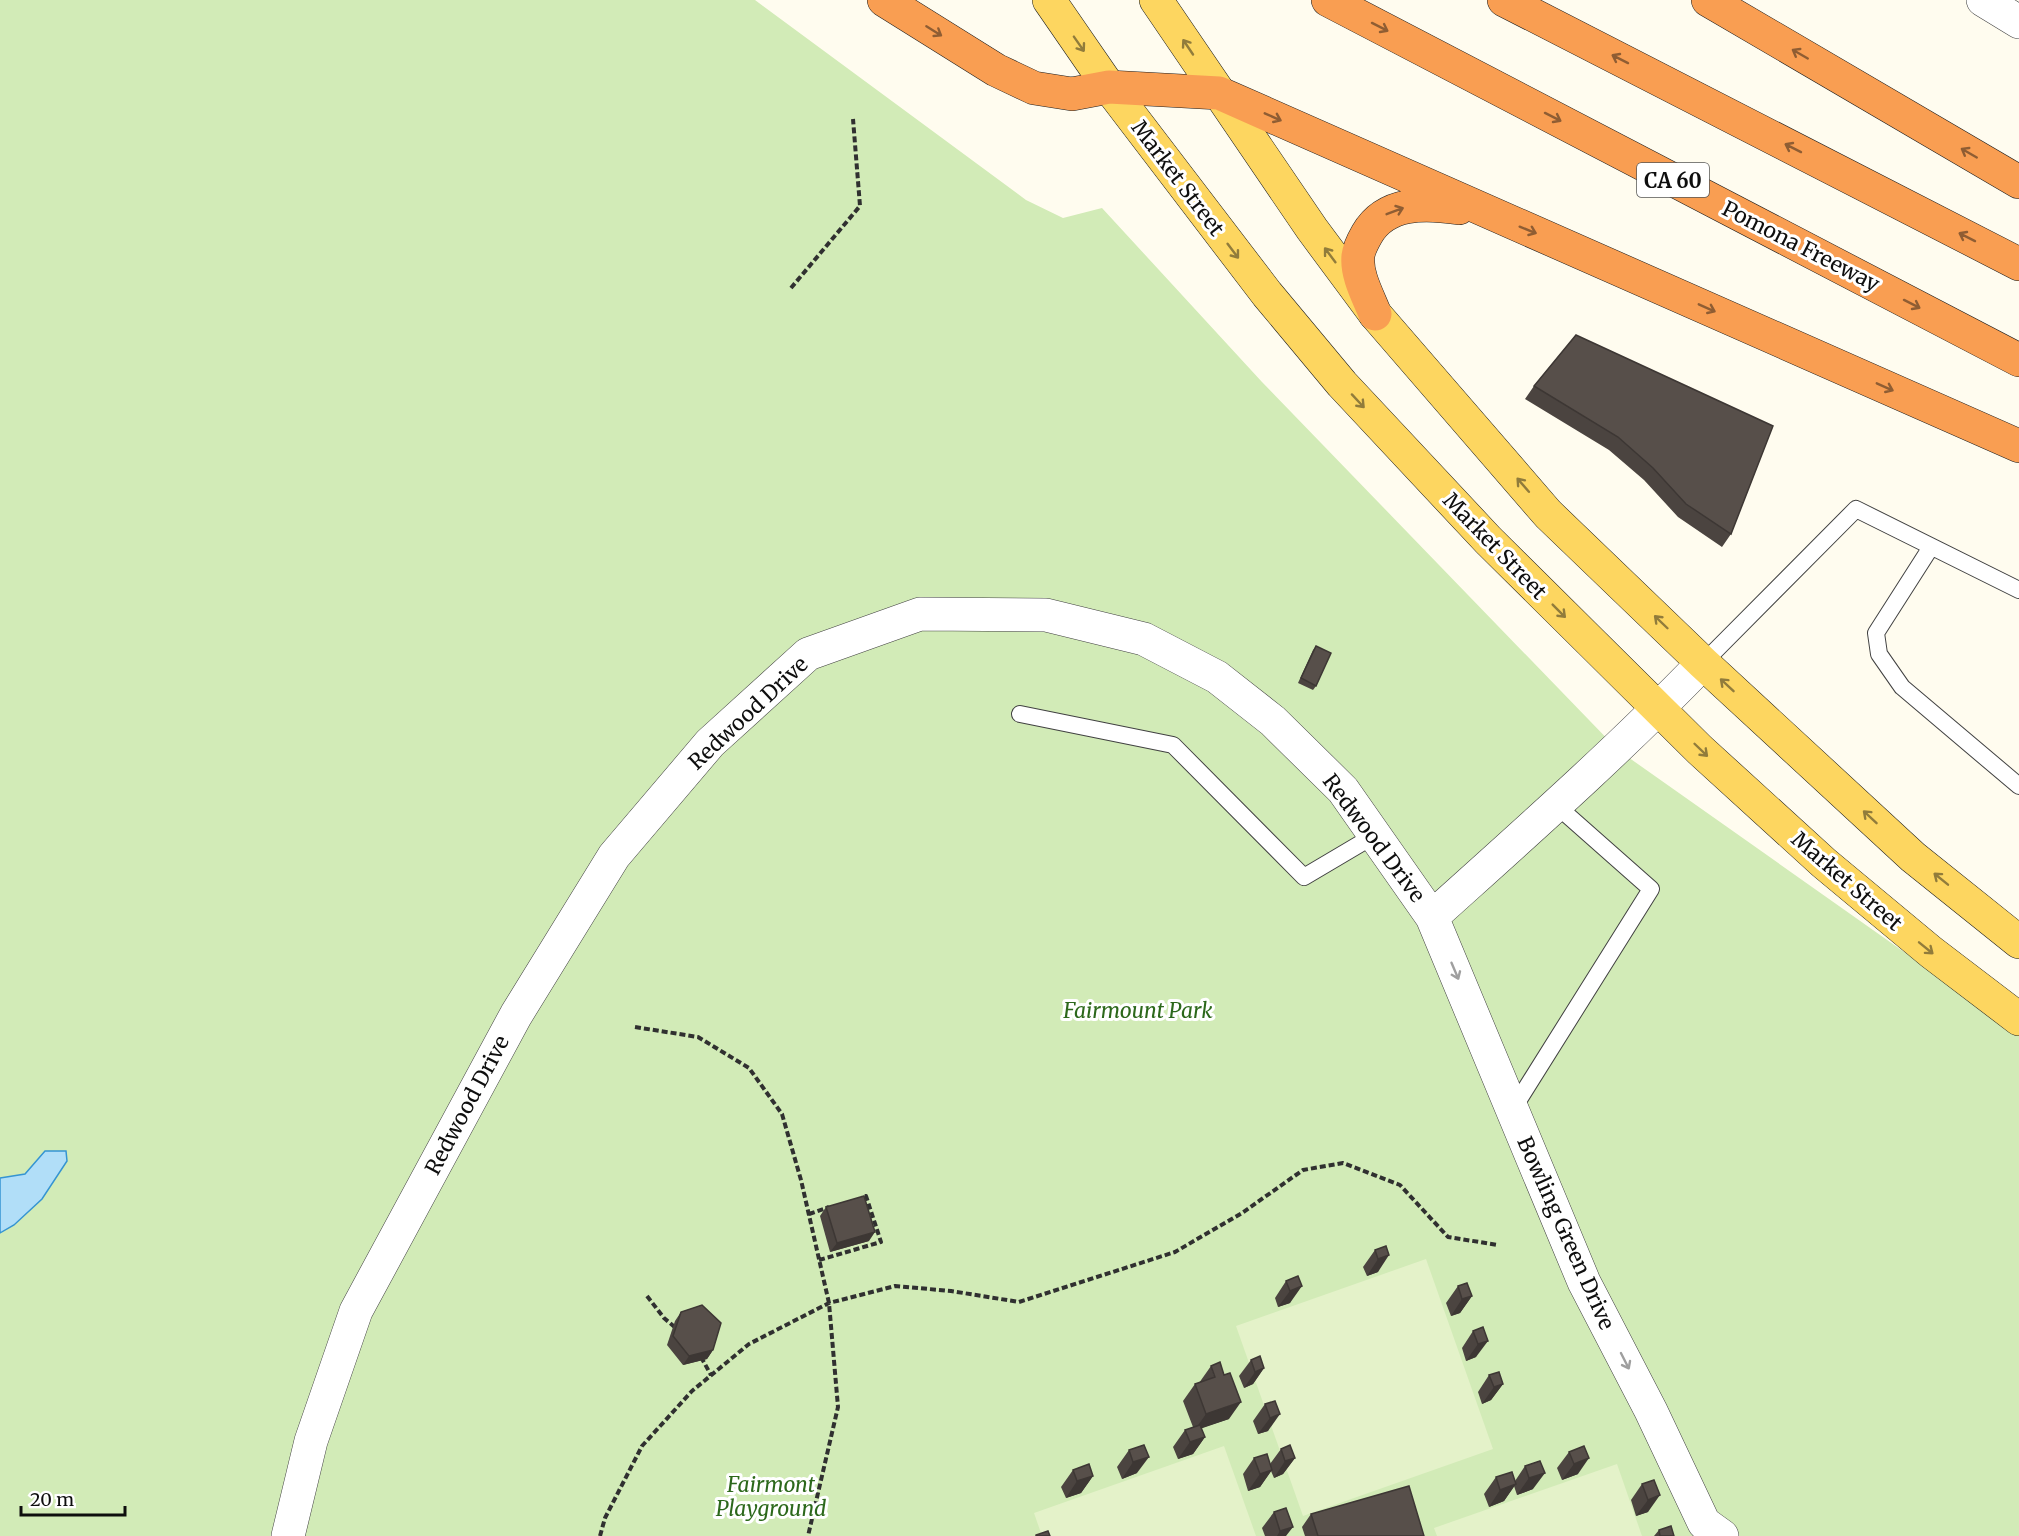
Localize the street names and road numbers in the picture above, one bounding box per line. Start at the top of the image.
street label: Market Street [1126,115,1230,241]
road number: CA 60 [1637,163,1709,197]
street label: Pomona Freeway [1718,195,1885,298]
street label: Market Street [1437,487,1553,605]
street label: Redwood Drive [683,651,813,775]
street label: Redwood Drive [1317,768,1431,908]
street label: Market Street [1786,826,1908,936]
street label: Redwood Drive [419,1031,515,1179]
street label: Bowling Green Drive [1511,1132,1621,1334]

